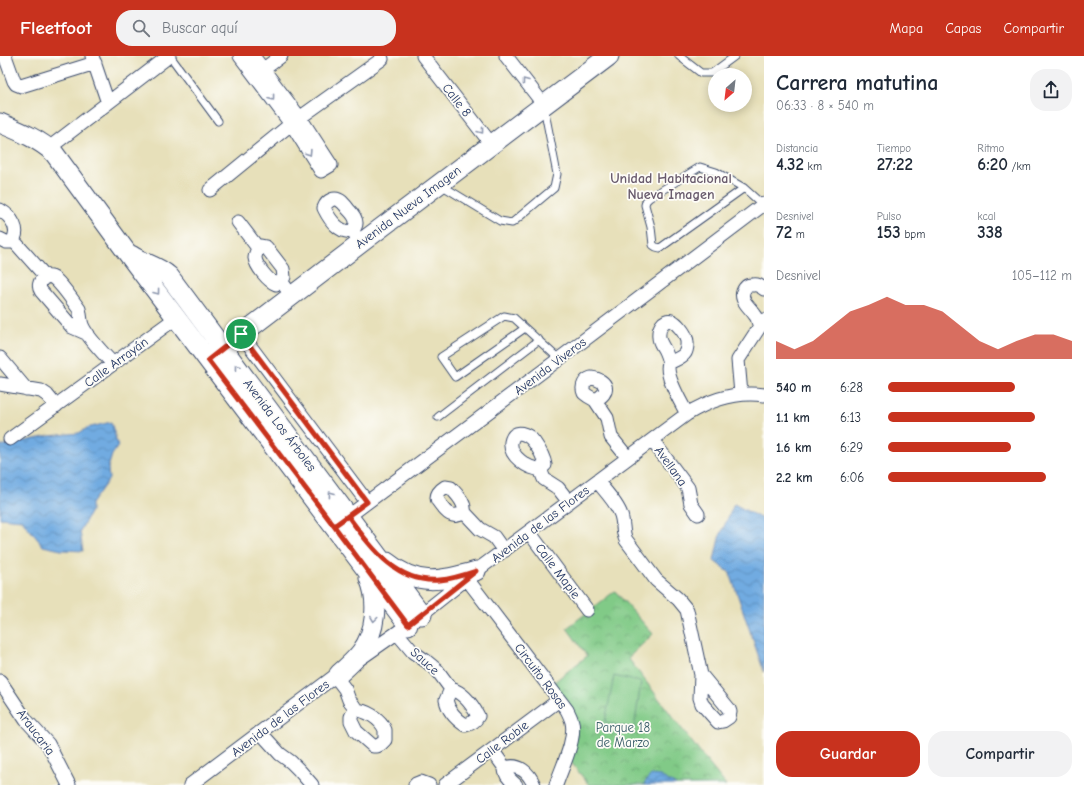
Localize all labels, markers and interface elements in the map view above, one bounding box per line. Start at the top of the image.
search box [116,10,396,46]
text: Fleetfoot [20,17,92,39]
icon: search [130,17,152,39]
text: Buscar aquí [162,19,238,37]
text: Mapa [890,20,923,37]
text: Capas [945,20,981,37]
text: Compartir [1003,20,1064,37]
north arrow [708,68,752,112]
map controls [708,68,752,112]
button: share [1030,69,1072,111]
text: Carrera matutina [776,70,938,96]
one-way arrow [523,78,530,85]
street label: Calle 8 [439,80,475,120]
one-way arrow [267,94,274,101]
text: 06:33 · 8 × 540 m [776,98,874,113]
one-way arrow [476,127,483,134]
text: Distancia [776,142,818,155]
text: Tiempo [877,142,911,155]
text: Ritmo [977,142,1004,155]
one-way arrow [305,149,312,156]
text: 4.32 [776,155,804,174]
text: 27:22 [877,155,913,174]
text: 6:20 [977,155,1008,174]
text: km [804,160,822,173]
text: /km [1008,160,1031,173]
street label: Avenida Nueva Imagen [352,162,464,252]
district label: Unidad Habitacional Nueva Imagen [610,170,732,203]
text: Desnivel [776,210,814,223]
text: Pulso [877,210,901,223]
text: kcal [977,210,996,223]
text: 72 [776,223,792,242]
text: 153 [877,223,901,242]
text: 338 [977,223,1003,242]
text: m [792,228,805,241]
text: bpm [901,228,925,241]
text: Desnivel [776,268,821,283]
text: 105–112 m [1012,268,1072,283]
one-way arrow [152,288,159,295]
pin [224,317,258,351]
icon: arrive [230,323,252,345]
street label: Calle Arrayán [81,334,151,390]
street label: Avenida Viveros [511,334,589,398]
one-way arrow [234,365,241,372]
street label: Avenida Los Árboles [240,375,320,474]
text: 540 m [776,380,811,395]
text: 6:28 [840,380,863,395]
text: 1.1 km [776,410,810,425]
text: 6:13 [840,410,861,425]
text: 1.6 km [776,440,812,455]
text: 6:29 [840,440,863,455]
street label: Avellana [652,443,690,489]
text: 2.2 km [776,470,813,485]
text: 6:06 [840,470,864,485]
street label: Avenida de las Flores [488,482,592,566]
one-way arrow [329,491,336,498]
street label: Calle Maple [532,540,584,602]
one-way arrow [370,616,379,622]
street label: Circuito Rosas [512,640,570,712]
street label: Sauce [408,644,443,678]
street label: Avenida de las Flores [228,676,332,760]
street label: Araucaria [14,706,58,758]
street label: Calle Roble [473,717,532,767]
park label: Parque 18 de Marzo [596,720,651,750]
button: Guardar [776,731,920,777]
button: Compartir [928,731,1072,777]

